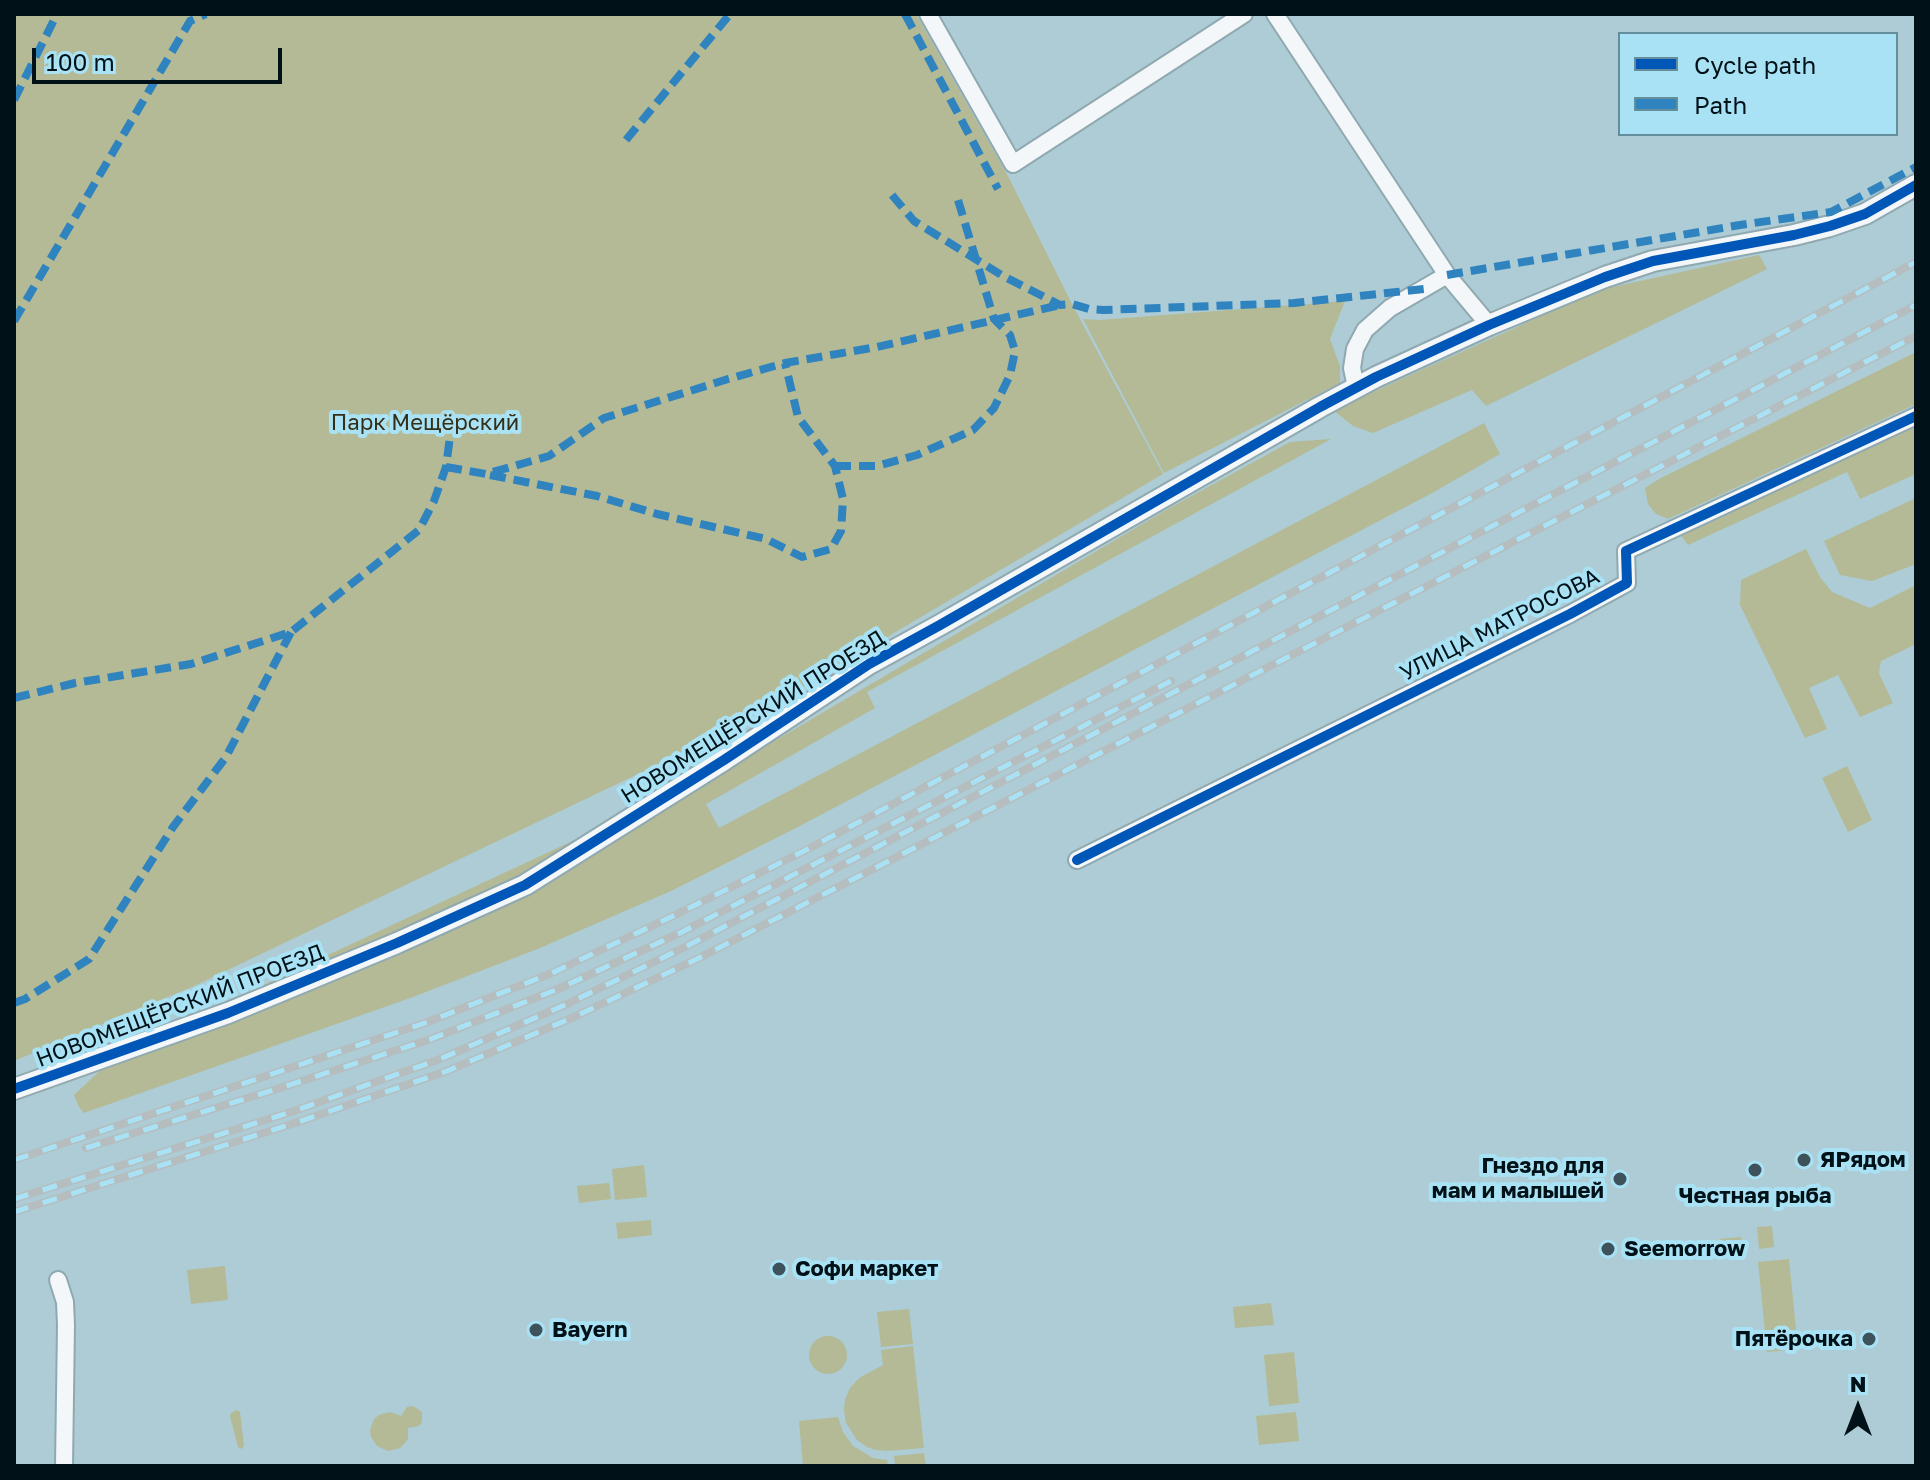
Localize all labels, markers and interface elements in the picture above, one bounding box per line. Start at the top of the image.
scale bar [36,32,286,82]
legend [1618,32,1898,136]
text: 100 m [46,47,115,76]
text: Cycle path [1694,50,1816,79]
text: Path [1694,90,1747,119]
park label: Парк Мещёрский [331,410,519,436]
street label: УЛИЦА МАТРОСОВА [1396,563,1604,687]
street label: НОВОМЕЩЁРСКИЙ ПРОЕЗД [616,625,890,809]
street label: НОВОМЕЩЁРСКИЙ ПРОЕЗД [33,939,327,1073]
place label: ЯРядом [1820,1147,1906,1173]
marker: ЯРядом [1795,1151,1813,1169]
place label: Гнездо для мам и малышей [1432,1153,1604,1204]
marker: Честная рыба [1746,1161,1764,1179]
marker: Гнездо для мам и малышей [1611,1170,1629,1188]
place label: Честная рыба [1678,1183,1832,1209]
place label: Seemorrow [1624,1236,1745,1262]
marker: Seemorrow [1599,1240,1617,1258]
place label: Софи маркет [795,1256,938,1282]
marker: Софи маркет [770,1260,788,1278]
place label: Bayern [552,1317,628,1343]
marker: Bayern [527,1321,545,1339]
place label: Пятёрочка [1735,1326,1853,1352]
marker: Пятёрочка [1860,1330,1878,1348]
north arrow [1818,1368,1898,1448]
text: N [1850,1370,1866,1397]

